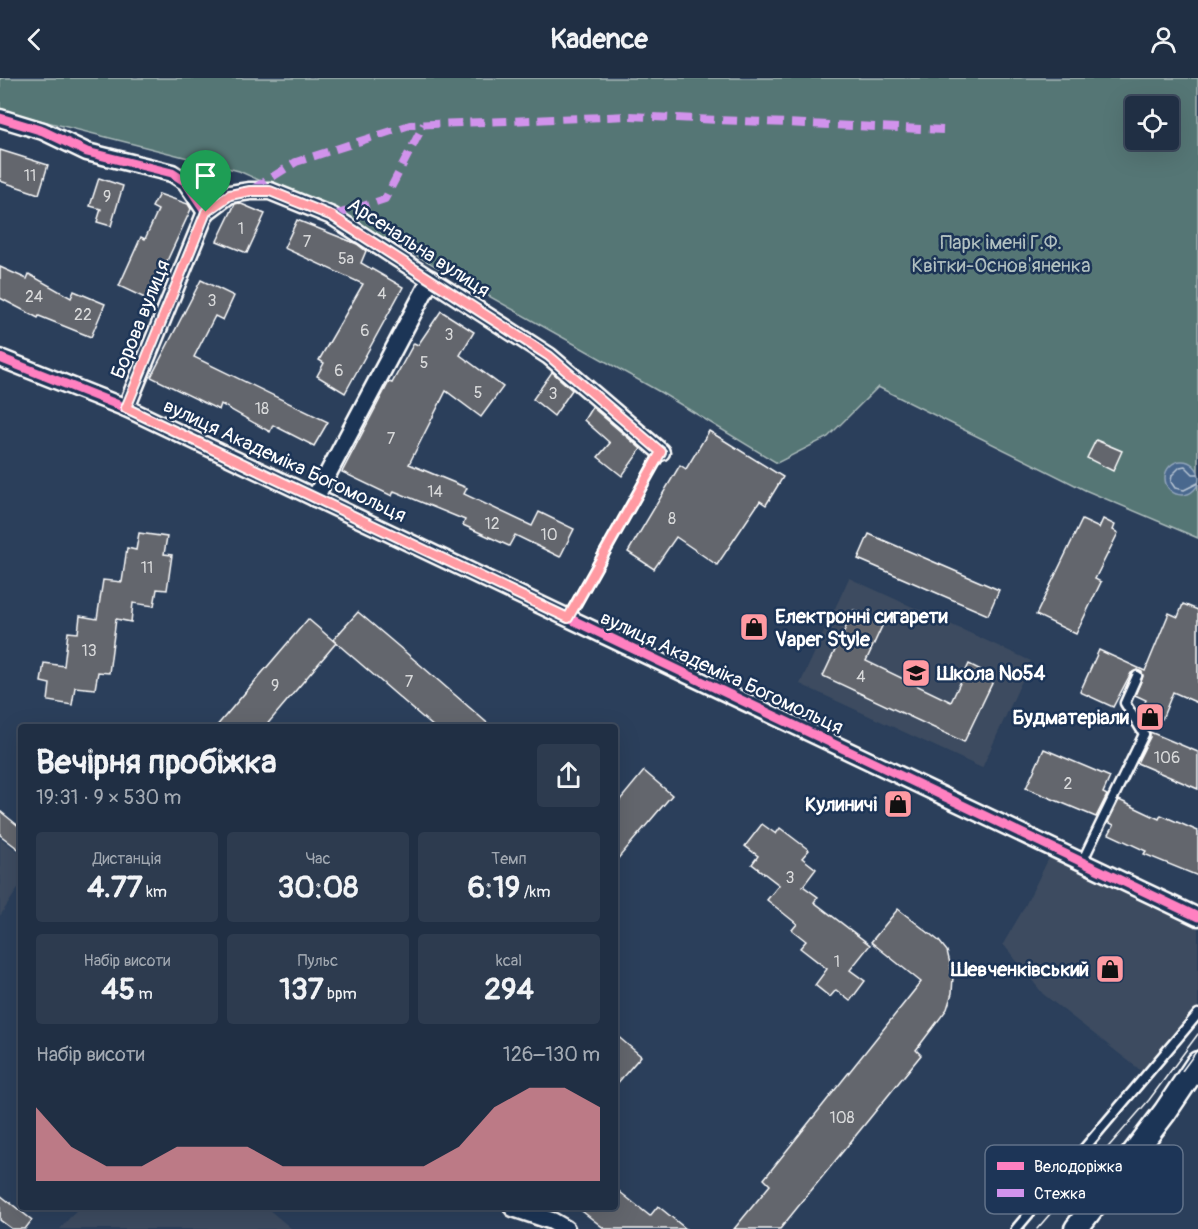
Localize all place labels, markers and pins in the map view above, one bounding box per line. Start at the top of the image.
pin [180,150,231,212]
place label: Електронні сигарети Vaper Style [775,604,948,652]
shop icon: Електронні сигарети Vaper Style [738,611,770,643]
school or university icon: Школа №54 [900,657,932,689]
place label: Школа №54 [936,661,1046,686]
shop icon: Будматеріали [1134,701,1166,733]
place label: Будматеріали [1012,705,1129,730]
shop icon: Кулиничі [882,788,914,820]
place label: Кулиничі [805,792,877,817]
shop icon: Шевченківський [1094,953,1126,985]
place label: Шевченківський [950,957,1089,982]

